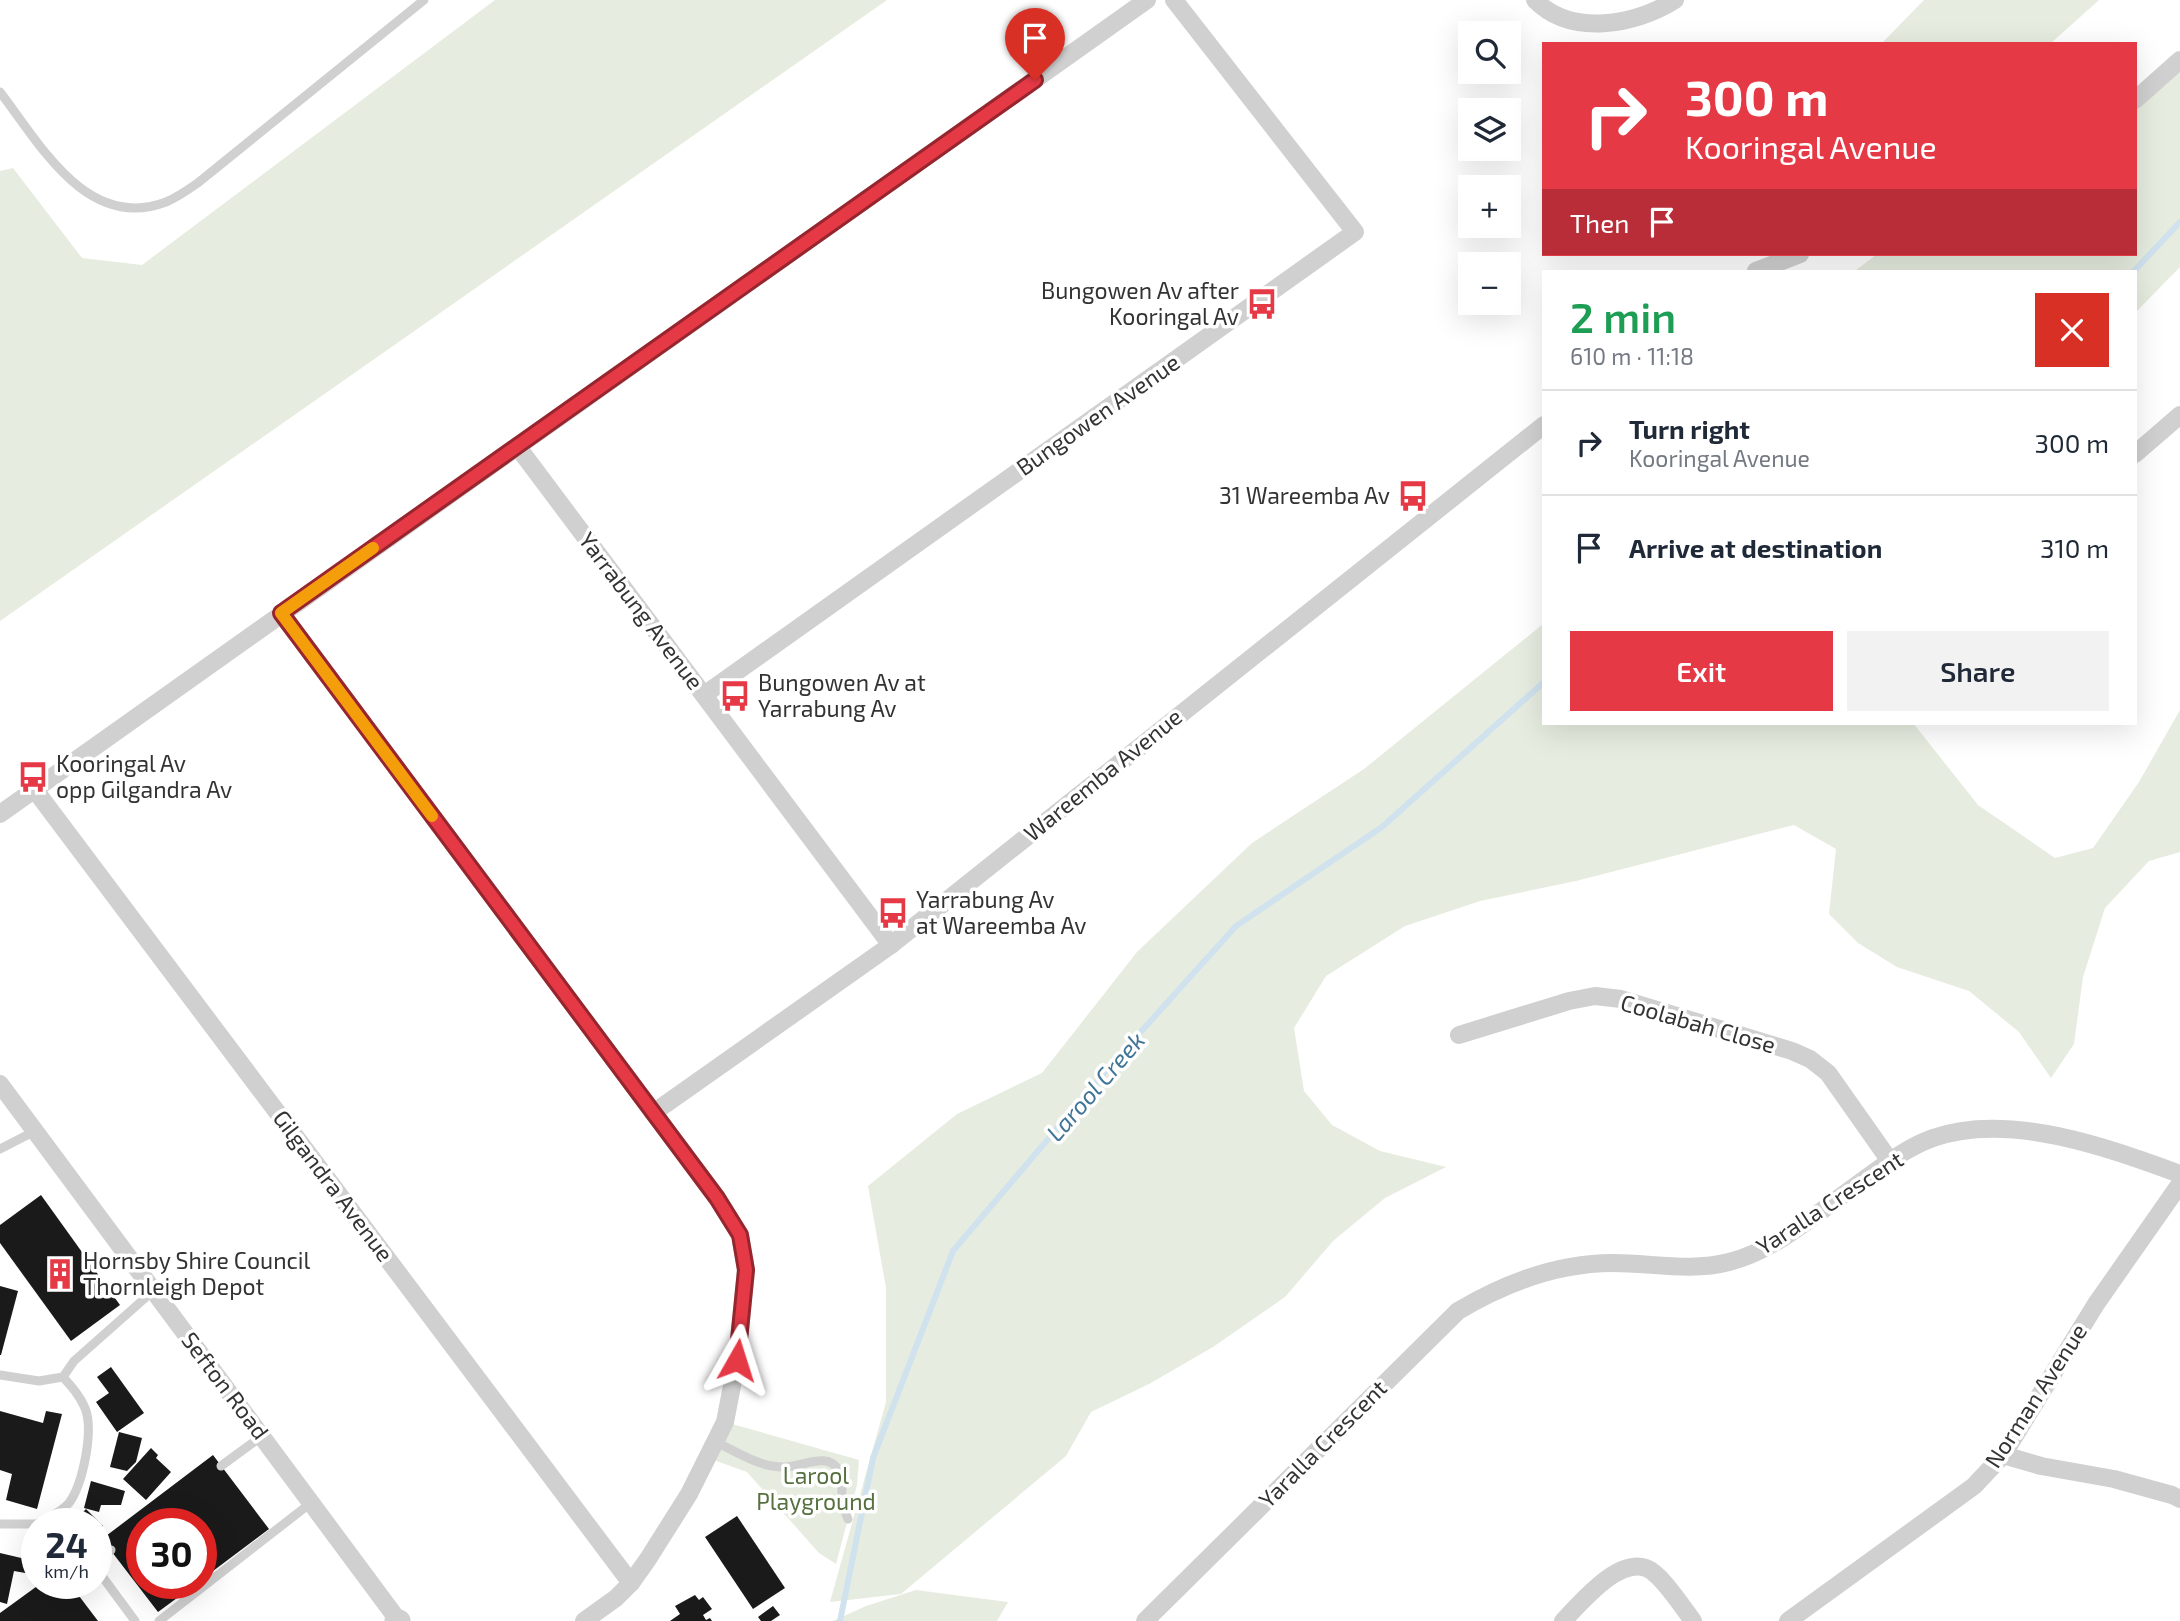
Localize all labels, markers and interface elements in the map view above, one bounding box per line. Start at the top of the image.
pin [1005,8,1065,80]
icon: arrive [1016,19,1054,57]
map controls [1458,21,1521,315]
button: search [1458,21,1521,84]
text: 300 m [1685,67,1828,126]
icon: right [1570,70,1661,161]
button: layers [1458,98,1521,161]
text: Kooringal Avenue [1685,127,1937,165]
button: + [1458,175,1521,238]
icon: arrive [1643,203,1681,241]
text: Then [1570,207,1629,238]
button: − [1458,252,1521,315]
place label: Bungowen Av after Kooringal Av [1041,276,1239,330]
bus stop icon: Bungowen Av after Kooringal Av [1245,287,1279,321]
text: 2 min [1570,291,1676,341]
button: close [2035,293,2109,367]
text: 610 m · 11:18 [1570,342,1694,370]
street label: Bungowen Avenue [1010,347,1184,481]
text: Turn right [1629,413,1750,444]
icon: right [1570,424,1608,462]
text: 300 m [2035,427,2109,458]
text: Kooringal Avenue [1629,444,1810,472]
bus stop icon: 31 Wareemba Av [1396,479,1430,513]
place label: 31 Wareemba Av [1219,481,1390,509]
street label: Yarrabung Avenue [574,526,710,695]
icon: arrive [1570,529,1608,567]
text: Arrive at destination [1629,532,1882,563]
text: 310 m [2040,532,2109,563]
button: Exit [1570,631,1833,711]
button: Share [1847,631,2109,711]
place label: Bungowen Av at Yarrabung Av [758,668,926,722]
bus stop icon: Bungowen Av at Yarrabung Av [718,679,752,713]
street label: Wareemba Avenue [1018,702,1187,847]
place label: Kooringal Av opp Gilgandra Av [56,749,232,803]
bus stop icon: Kooringal Av opp Gilgandra Av [16,760,50,794]
place label: Yarrabung Av at Wareemba Av [916,885,1087,939]
bus stop icon: Yarrabung Av at Wareemba Av [876,896,910,930]
street label: Coolabah Close [1618,988,1779,1059]
water label: Larool Creek [1040,1025,1150,1147]
street label: Gilgandra Avenue [268,1104,400,1267]
street label: Yaralla Crescent [1751,1144,1908,1260]
place label: Hornsby Shire Council Thornleigh Depot [83,1246,310,1300]
building icon: Hornsby Shire Council Thornleigh Depot [43,1257,77,1291]
street label: Norman Avenue [1978,1318,2092,1473]
position arrow [700,1323,774,1397]
street label: Sefton Road [176,1326,275,1445]
street label: Yaralla Crescent [1253,1373,1392,1513]
park label: Larool Playground [756,1461,876,1515]
speed limit sign: 30 [126,1508,217,1599]
text: 24 [45,1523,88,1565]
text: km/h [44,1560,89,1582]

